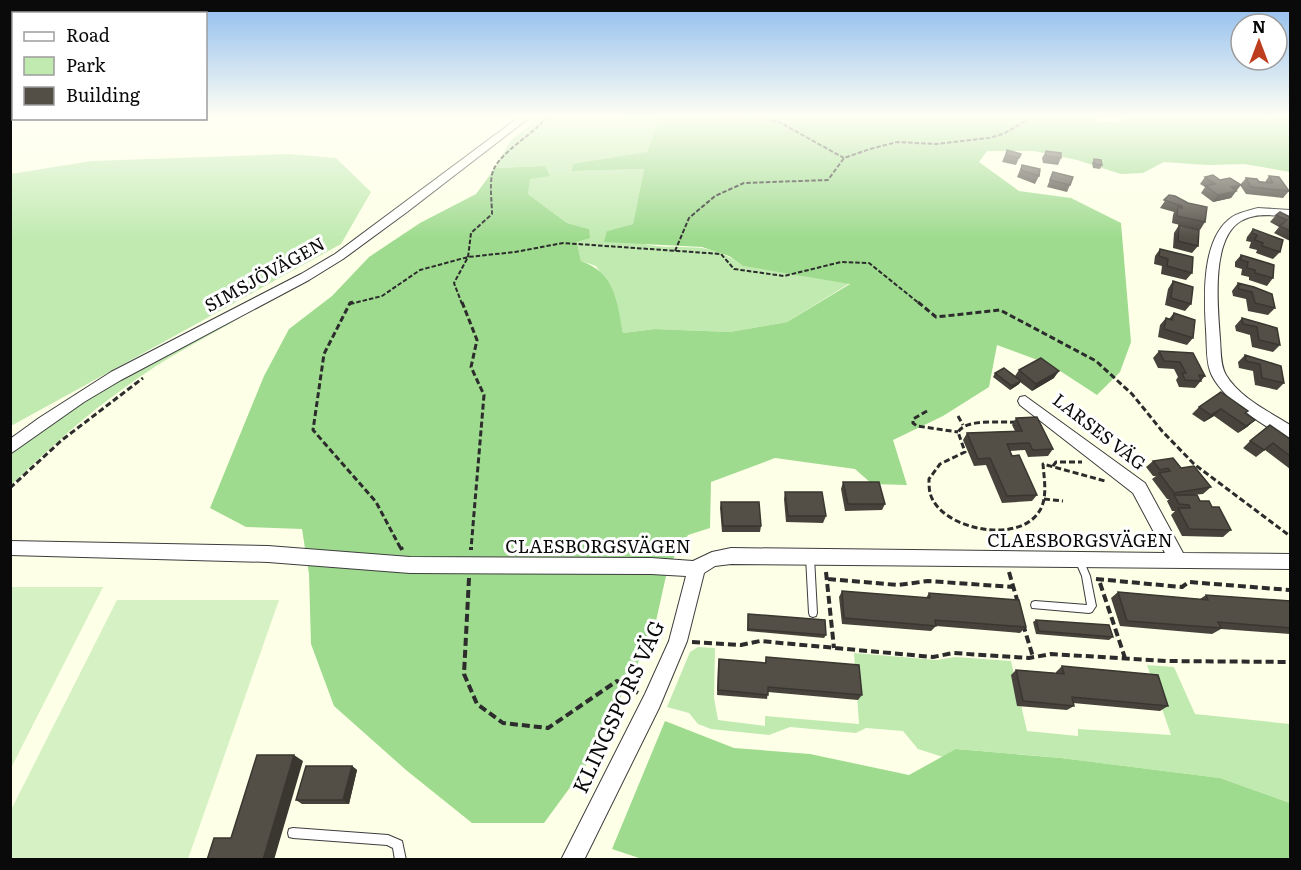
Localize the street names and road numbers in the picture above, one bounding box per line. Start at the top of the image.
street label: SIMSJÖVÄGEN [199,229,329,318]
street label: LARSES VÄG [1048,386,1152,476]
street label: CLAESBORGSVÄGEN [987,526,1173,553]
street label: CLAESBORGSVÄGEN [505,532,691,559]
street label: KLINGSPORS VÄG [563,614,670,797]

